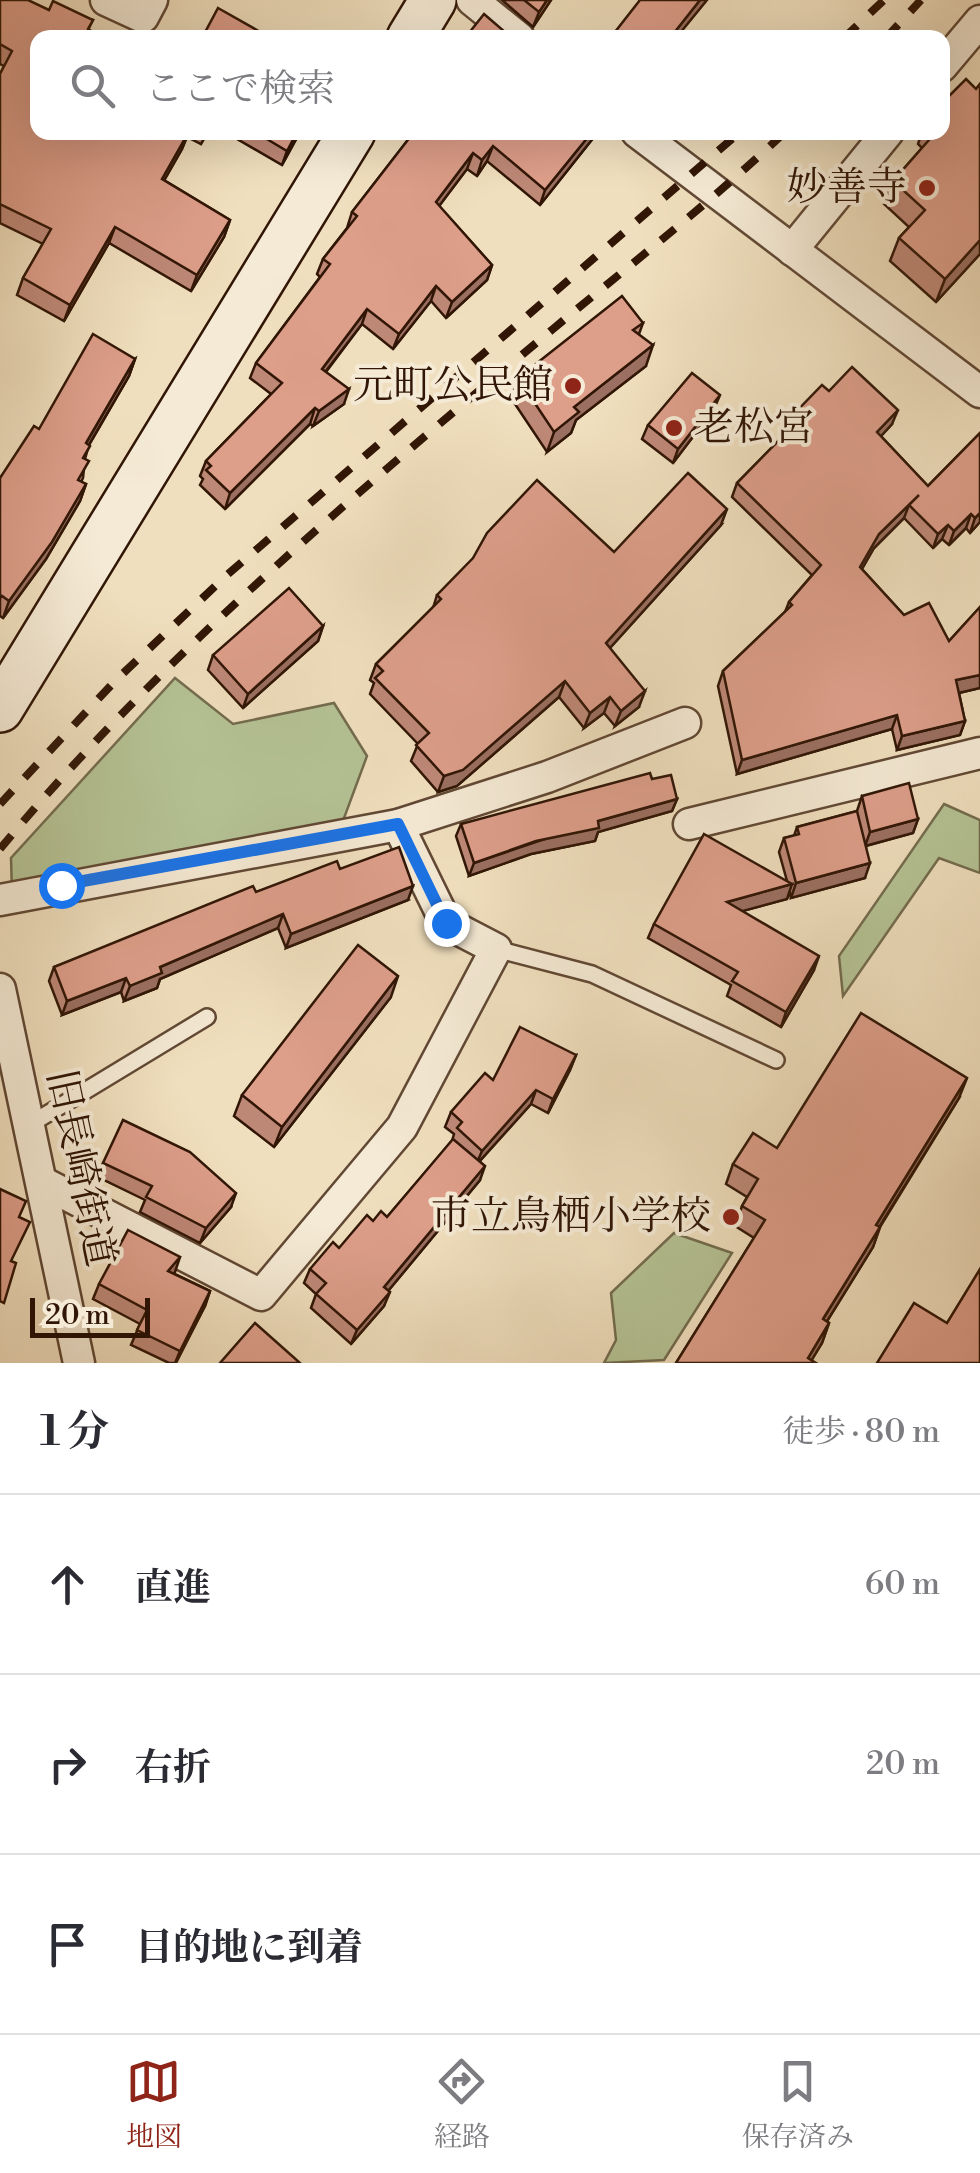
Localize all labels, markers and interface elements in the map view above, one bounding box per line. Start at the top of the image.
search box [30,30,950,140]
icon: search [65,58,120,113]
text: ここで検索 [145,66,335,113]
place label: 妙善寺 [787,163,907,213]
marker: 妙善寺 [916,177,938,199]
place label: 元町公民館 [353,361,553,411]
marker: 元町公民館 [562,375,584,397]
place label: 老松宮 [694,403,814,453]
marker: 老松宮 [663,417,685,439]
route start [39,863,85,909]
route end [424,901,470,947]
street label: 旧長崎街道 [35,1065,125,1271]
place label: 市立鳥栖小学校 [431,1192,711,1242]
marker: 市立鳥栖小学校 [720,1206,742,1228]
scale bar [30,1293,150,1338]
text: 20 m [45,1298,110,1333]
text: 1 分 [40,1406,109,1459]
text: 徒歩 · 80 m [782,1412,940,1452]
icon: ahead [40,1557,95,1612]
text: 60 m [865,1564,940,1604]
text: 直進 [135,1565,211,1612]
icon: right [40,1737,95,1792]
text: 20 m [866,1744,940,1784]
text: 右折 [135,1745,211,1792]
icon: arrive [40,1917,95,1972]
text: 目的地に到着 [135,1925,363,1972]
tab: 地図 [126,2054,182,2155]
tab: 経路 [434,2054,490,2155]
tab: 保存済み [742,2054,854,2155]

